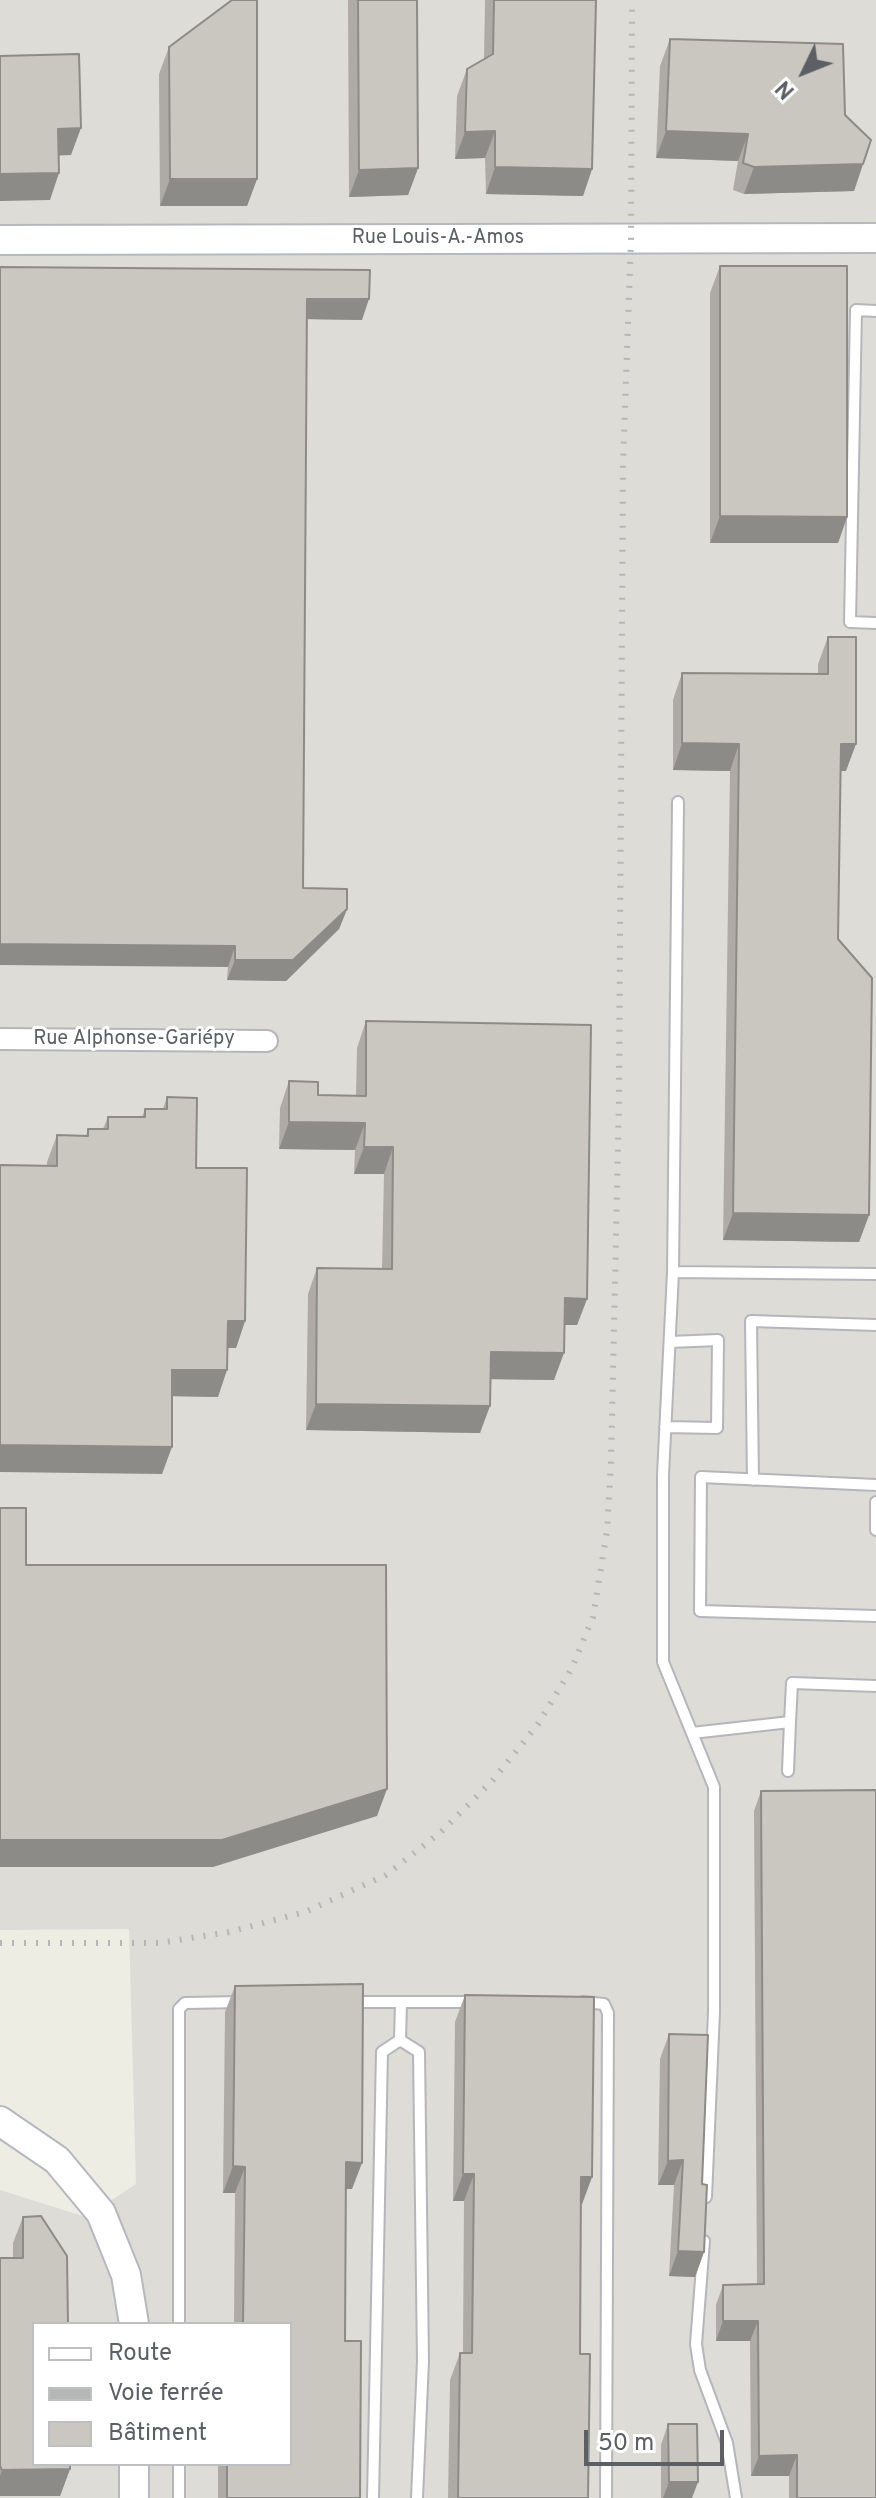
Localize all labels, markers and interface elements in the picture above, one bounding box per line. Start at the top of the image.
north arrow [764,32,844,112]
text: N [771,74,801,104]
street label: Rue Louis-A.-Amos [352,227,524,251]
street label: Rue Alphonse-Gariépy [33,1028,235,1052]
legend [32,2322,292,2466]
text: Route [108,2339,172,2369]
text: Voie ferrée [108,2379,224,2409]
scale bar [588,2414,728,2464]
text: Bâtiment [108,2419,207,2449]
text: 50 m [598,2429,654,2459]

